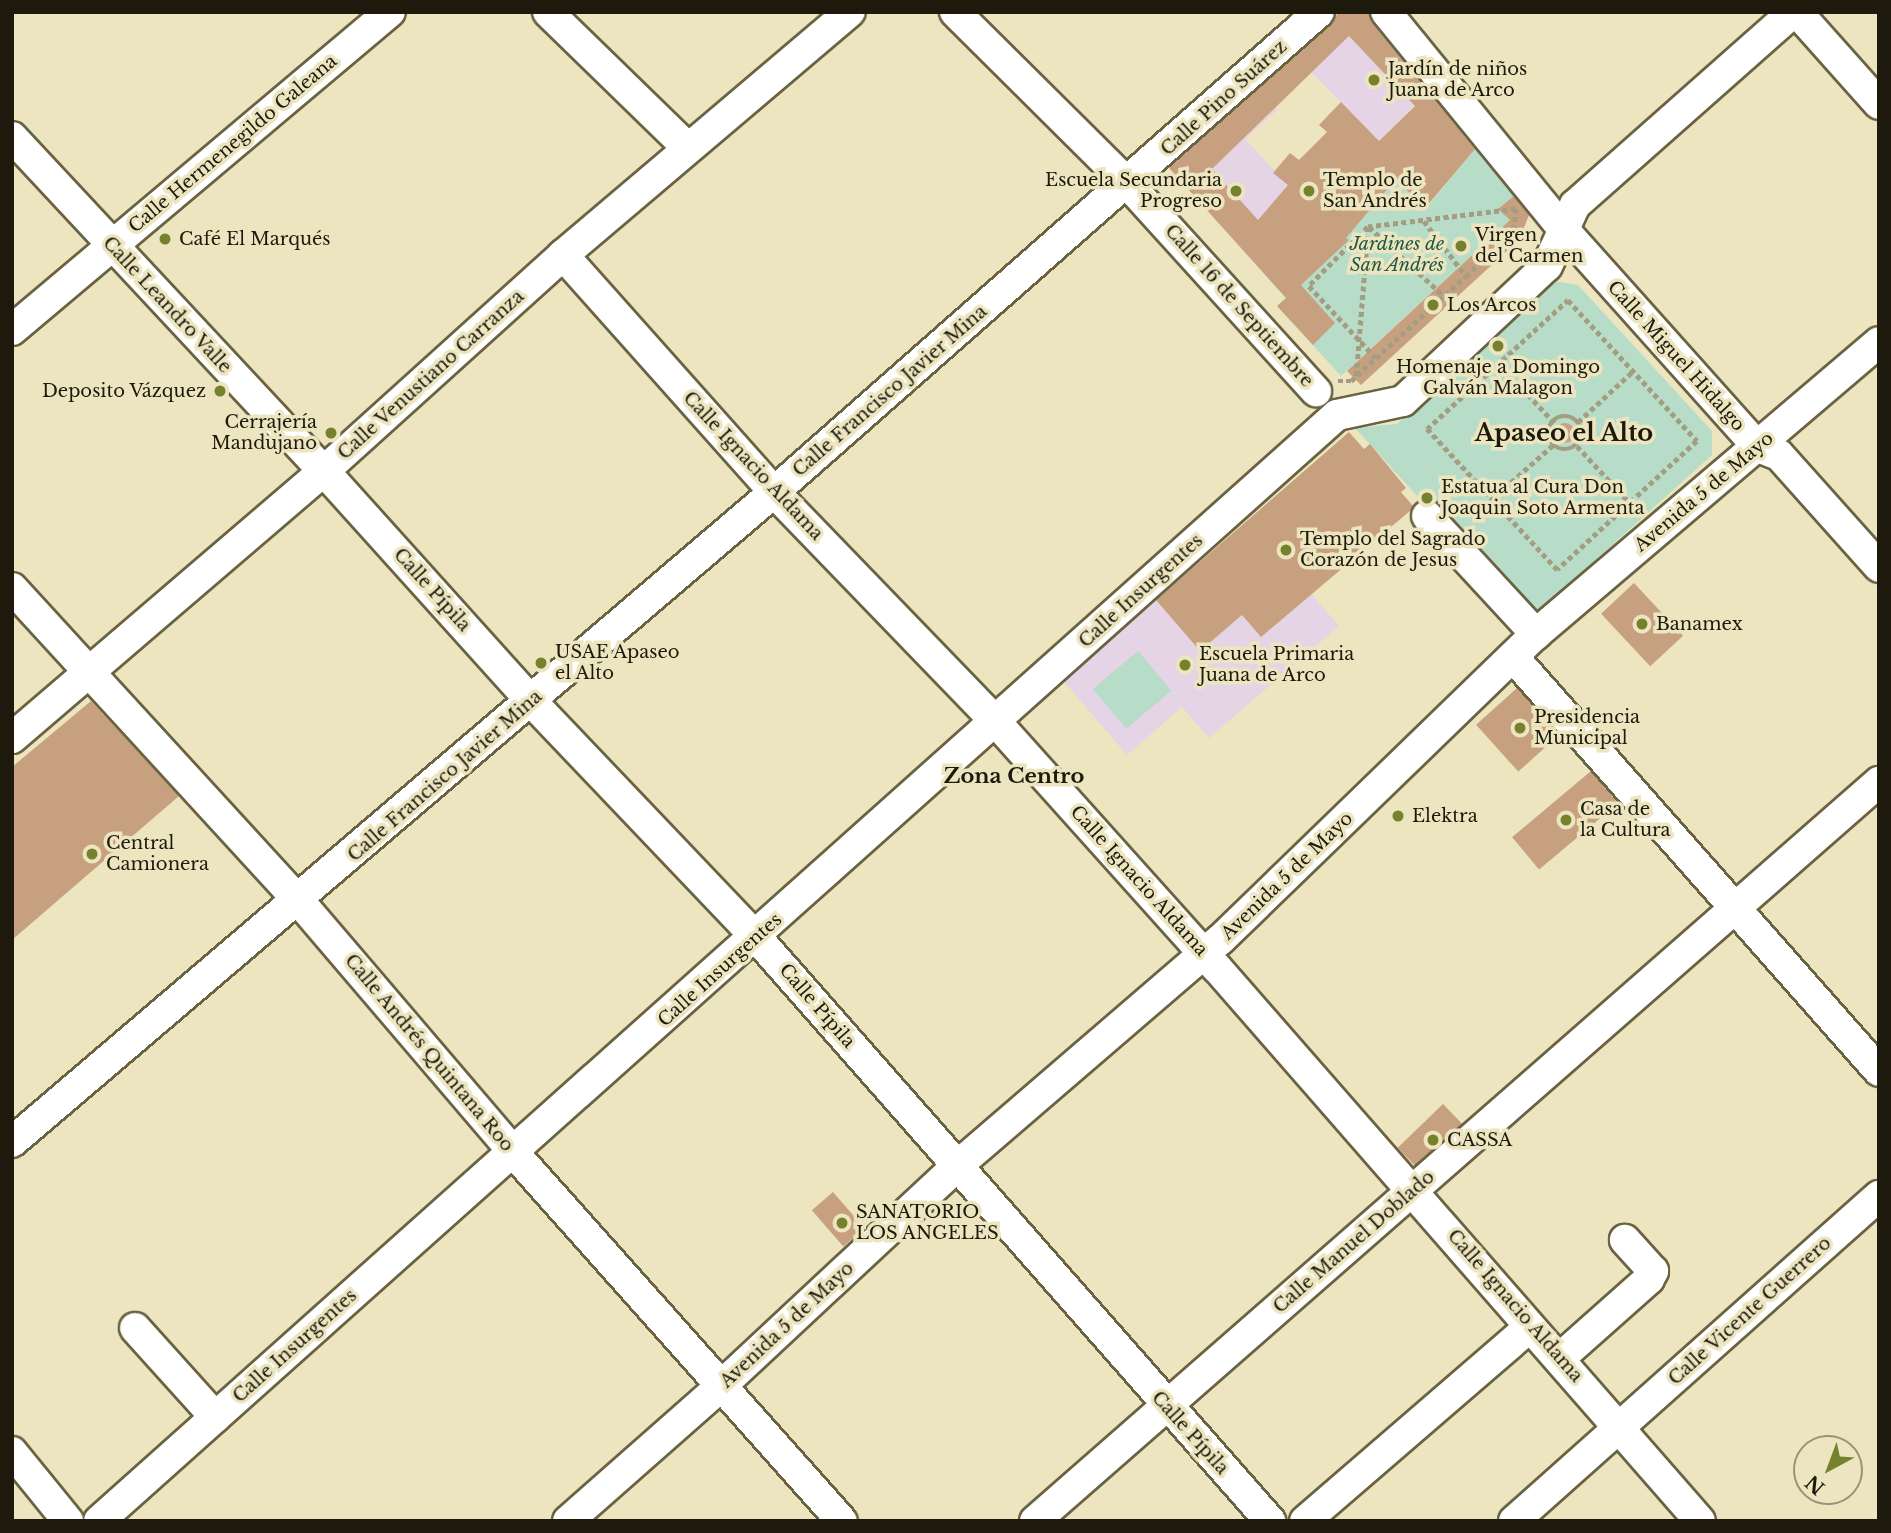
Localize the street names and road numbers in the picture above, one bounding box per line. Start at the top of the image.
street label: Calle Pino Suárez [1157,36,1291,160]
street label: Calle Hermenegildo Galeana [125,51,341,237]
street label: Calle 16 de Septiembre [1160,220,1318,392]
street label: Calle Leandro Valle [98,232,236,378]
street label: Calle Miguel Hidalgo [1603,276,1749,436]
street label: Calle Venustiano Carranza [333,286,529,464]
street label: Calle Francisco Javier Mina [788,301,992,481]
street label: Calle Ignacio Aldama [678,387,828,545]
street label: Avenida 5 de Mayo [1630,428,1778,556]
street label: Calle Insurgentes [1075,530,1207,652]
street label: Calle Pípila [389,544,475,636]
street label: Calle Francisco Javier Mina [343,686,547,866]
street label: Calle Ignacio Aldama [1065,801,1213,961]
street label: Avenida 5 de Mayo [1217,808,1357,944]
street label: Calle Insurgentes [654,909,786,1031]
street label: Calle Andrés Quintana Roo [340,950,518,1156]
street label: Calle Pípila [775,960,859,1052]
street label: Calle Manuel Doblado [1269,1166,1439,1318]
street label: Calle Ignacio Aldama [1443,1225,1587,1387]
street label: Calle Vicente Guerrero [1664,1232,1836,1390]
street label: Avenida 5 de Mayo [716,1258,858,1392]
street label: Calle Insurgentes [229,1285,361,1407]
street label: Calle Pípila [1147,1387,1233,1479]

